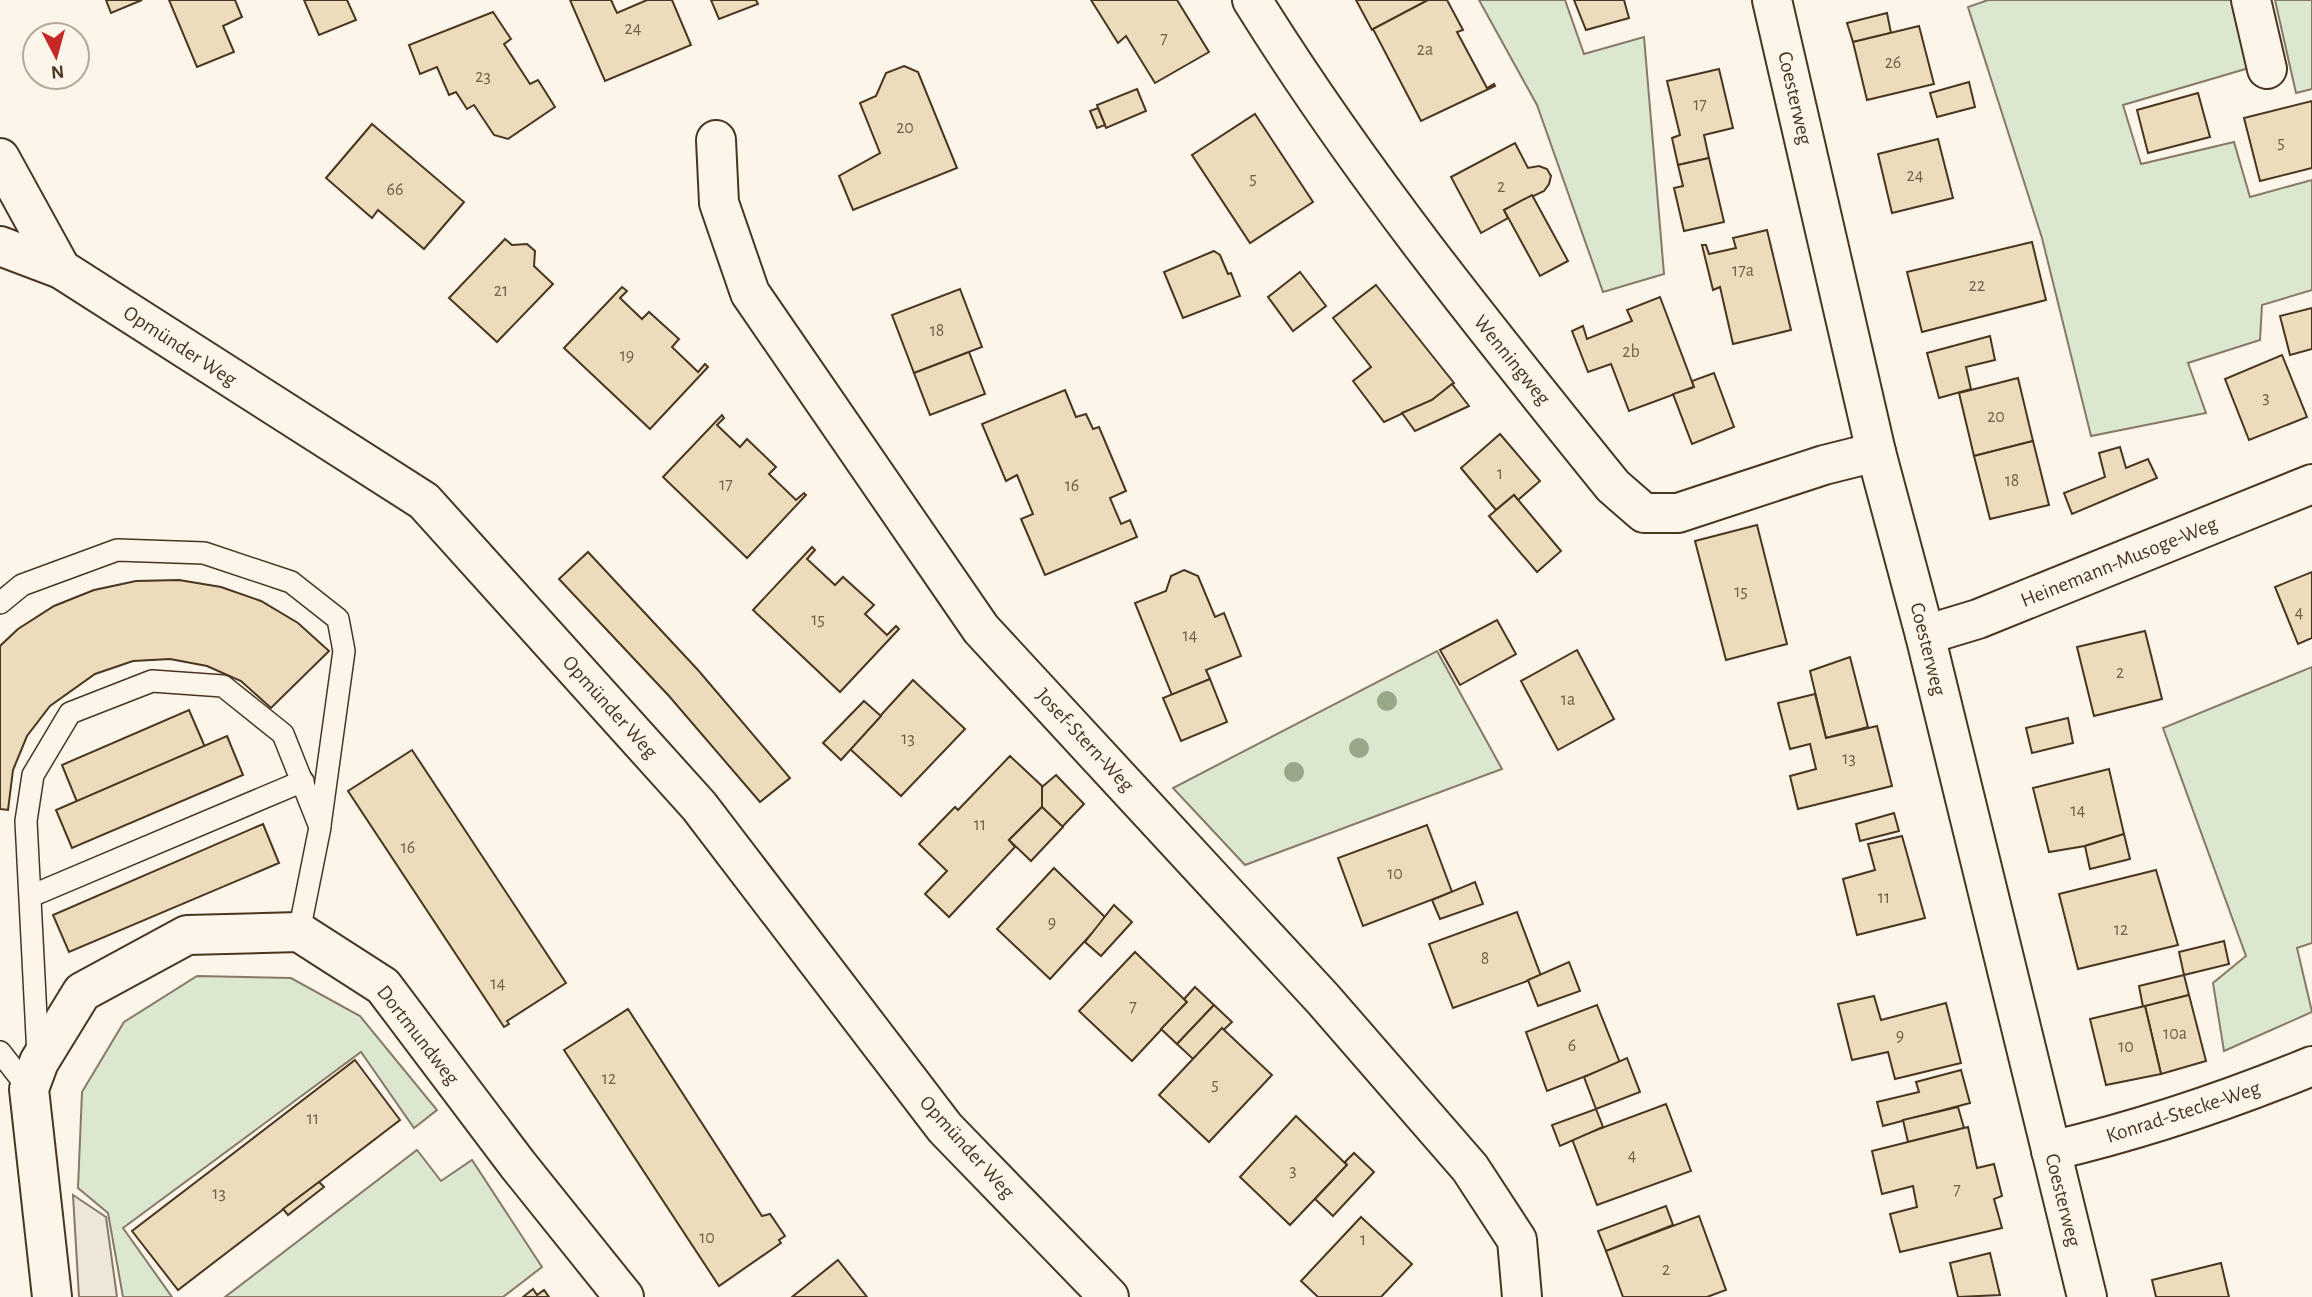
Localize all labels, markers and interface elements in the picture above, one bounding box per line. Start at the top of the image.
house number: 24 [625,20,642,38]
north arrow [21,21,91,91]
house number: 7 [1160,30,1168,48]
house number: 2a [1417,41,1433,59]
street label: Coesterweg [1774,49,1816,147]
house number: 26 [1885,54,1901,72]
text: N [50,61,65,82]
house number: 23 [475,68,491,86]
house number: 17 [1693,96,1707,114]
house number: 20 [896,119,914,137]
house number: 5 [2277,134,2285,152]
house number: 24 [1907,167,1924,185]
house number: 5 [1249,170,1257,188]
house number: 2 [1497,178,1505,196]
house number: 66 [387,181,403,199]
house number: 17a [1732,262,1754,280]
house number: 22 [1969,277,1985,295]
house number: 21 [494,282,508,300]
street label: Opmünder Weg [120,302,241,391]
street label: Wenningweg [1470,311,1555,409]
house number: 18 [930,322,944,340]
house number: 2b [1622,343,1640,361]
house number: 19 [620,347,634,365]
house number: 3 [2262,389,2270,407]
house number: 20 [1987,408,2005,426]
house number: 1 [1497,465,1503,483]
house number: 18 [2005,472,2019,490]
house number: 17 [719,476,733,494]
house number: 16 [1065,477,1079,495]
street label: Heinemann-Musoge-Weg [2018,513,2221,611]
house number: 15 [1734,583,1748,601]
street label: Coesterweg [1906,600,1950,698]
house number: 4 [2295,604,2304,622]
house number: 15 [811,611,825,629]
house number: 14 [1183,627,1198,645]
street label: Opmünder Weg [559,652,662,763]
house number: 2 [2116,664,2124,682]
street label: Josef-Stern-Weg [1032,684,1138,796]
house number: 1a [1561,691,1575,709]
house number: 13 [901,730,915,748]
house number: 13 [1842,750,1856,768]
house number: 14 [2071,802,2086,820]
house number: 11 [974,816,986,834]
house number: 16 [401,839,415,857]
house number: 10 [1387,865,1403,883]
house number: 11 [1878,889,1890,907]
house number: 9 [1048,914,1056,932]
house number: 12 [2114,921,2128,939]
house number: 8 [1481,950,1489,968]
house number: 14 [491,975,506,993]
street label: Dortmundweg [373,981,464,1089]
house number: 7 [1129,998,1137,1016]
house number: 10a [2163,1025,2187,1043]
house number: 9 [1896,1027,1904,1045]
house number: 6 [1568,1037,1576,1055]
house number: 10 [2118,1038,2134,1056]
house number: 12 [602,1070,616,1088]
house number: 5 [1211,1076,1219,1094]
street label: Konrad-Stecke-Weg [2103,1077,2263,1147]
street label: Opmünder Weg [916,1092,1019,1203]
house number: 11 [307,1110,319,1128]
house number: 4 [1628,1147,1637,1165]
street label: Coesterweg [2041,1151,2085,1249]
house number: 3 [1289,1162,1297,1180]
house number: 7 [1953,1181,1961,1199]
house number: 13 [212,1185,226,1203]
house number: 10 [699,1229,715,1247]
house number: 1 [1360,1231,1366,1249]
house number: 2 [1662,1261,1670,1279]

